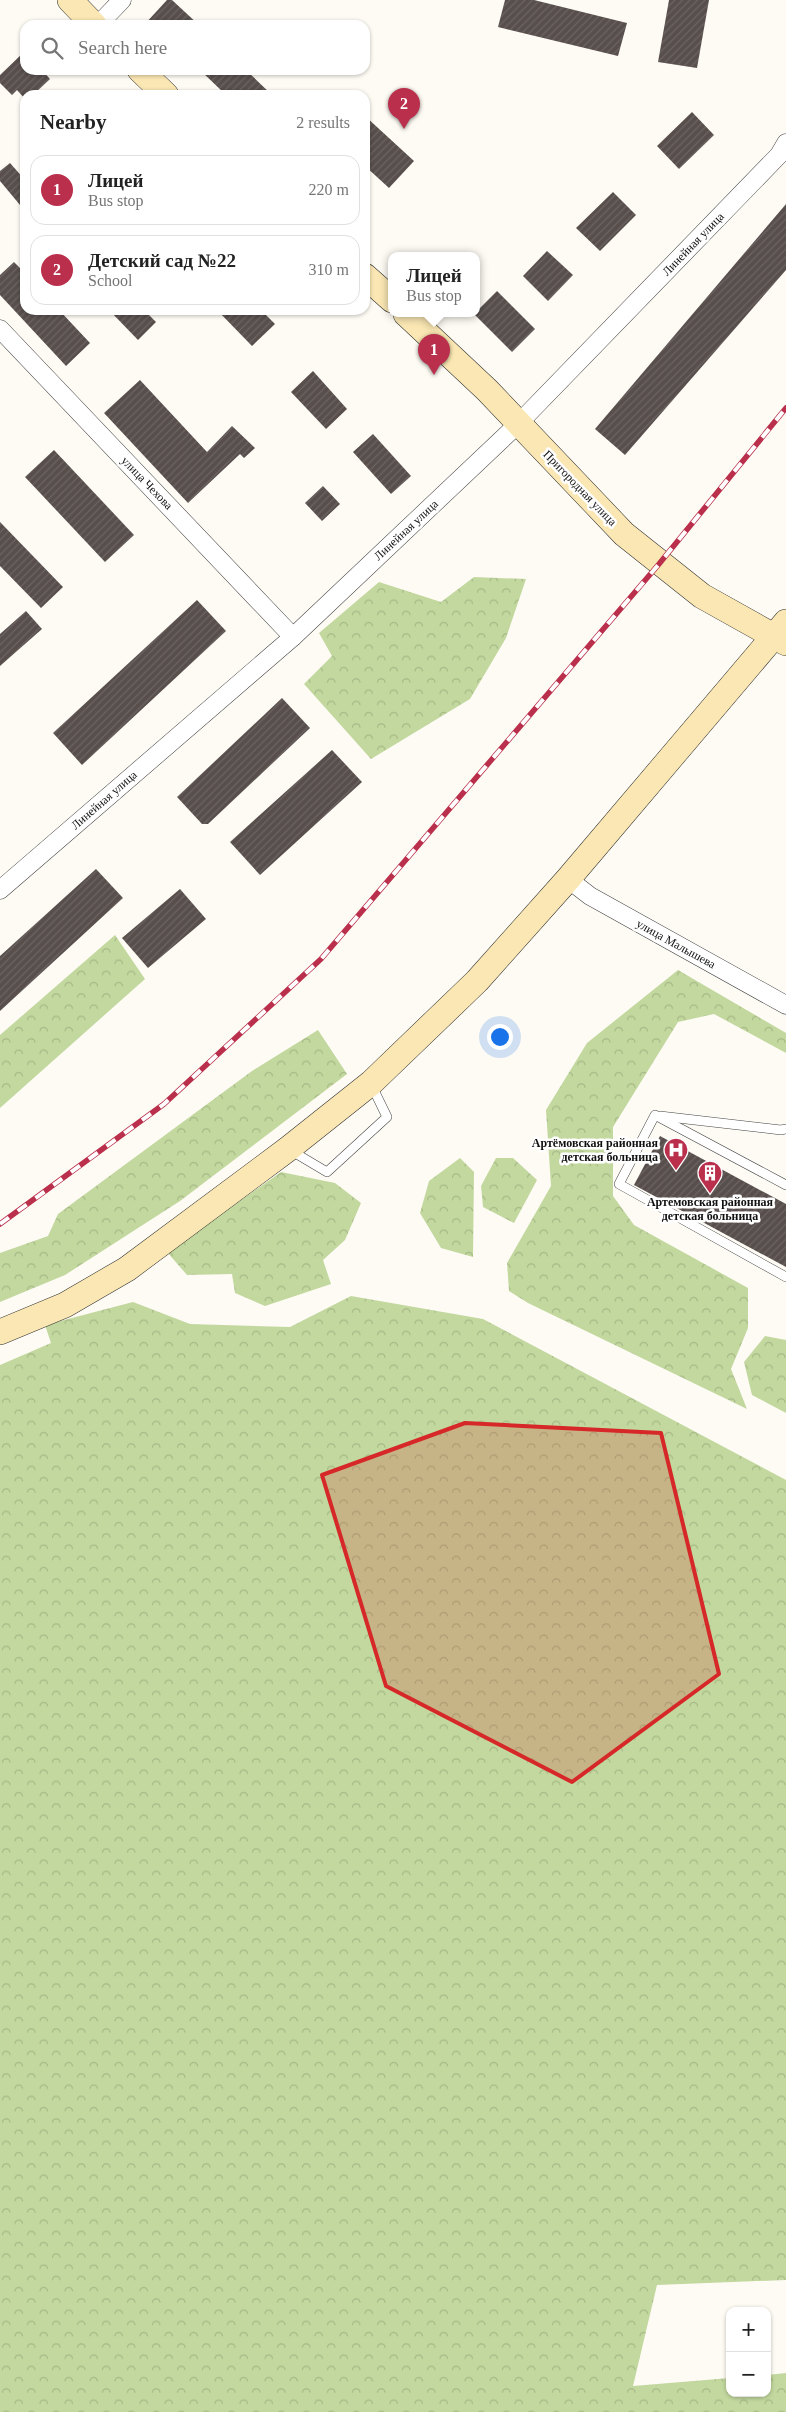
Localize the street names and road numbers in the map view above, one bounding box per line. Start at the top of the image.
street label: Линейная улица [659,209,727,279]
street label: Пригородная улица [540,447,620,529]
street label: улица Чехова [118,454,176,513]
street label: Линейная улица [371,496,441,563]
street label: Линейная улица [68,767,140,832]
street label: улица Малышева [634,917,719,972]

